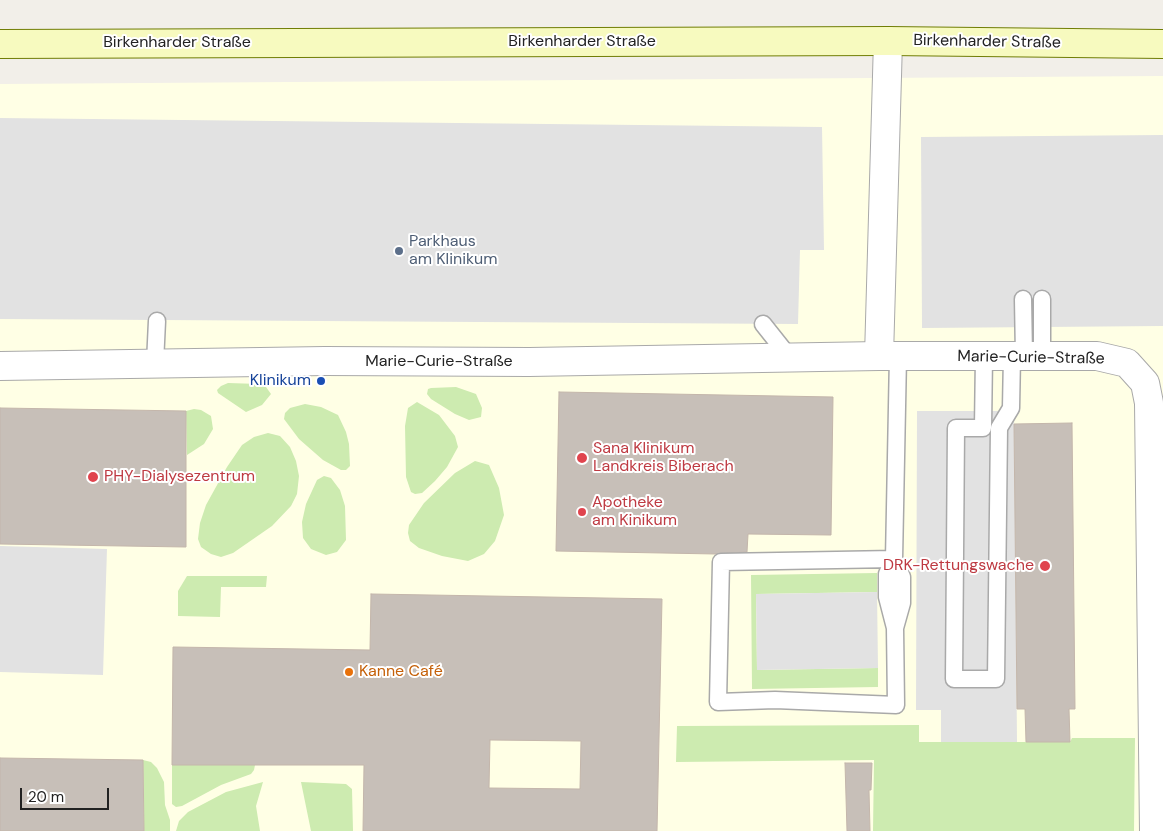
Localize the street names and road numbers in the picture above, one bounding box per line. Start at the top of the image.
street label: Birkenharder Straße [913,31,1061,53]
street label: Birkenharder Straße [508,32,656,52]
street label: Birkenharder Straße [103,33,251,53]
street label: Marie-Curie-Straße [957,347,1105,369]
street label: Marie-Curie-Straße [365,352,513,372]

